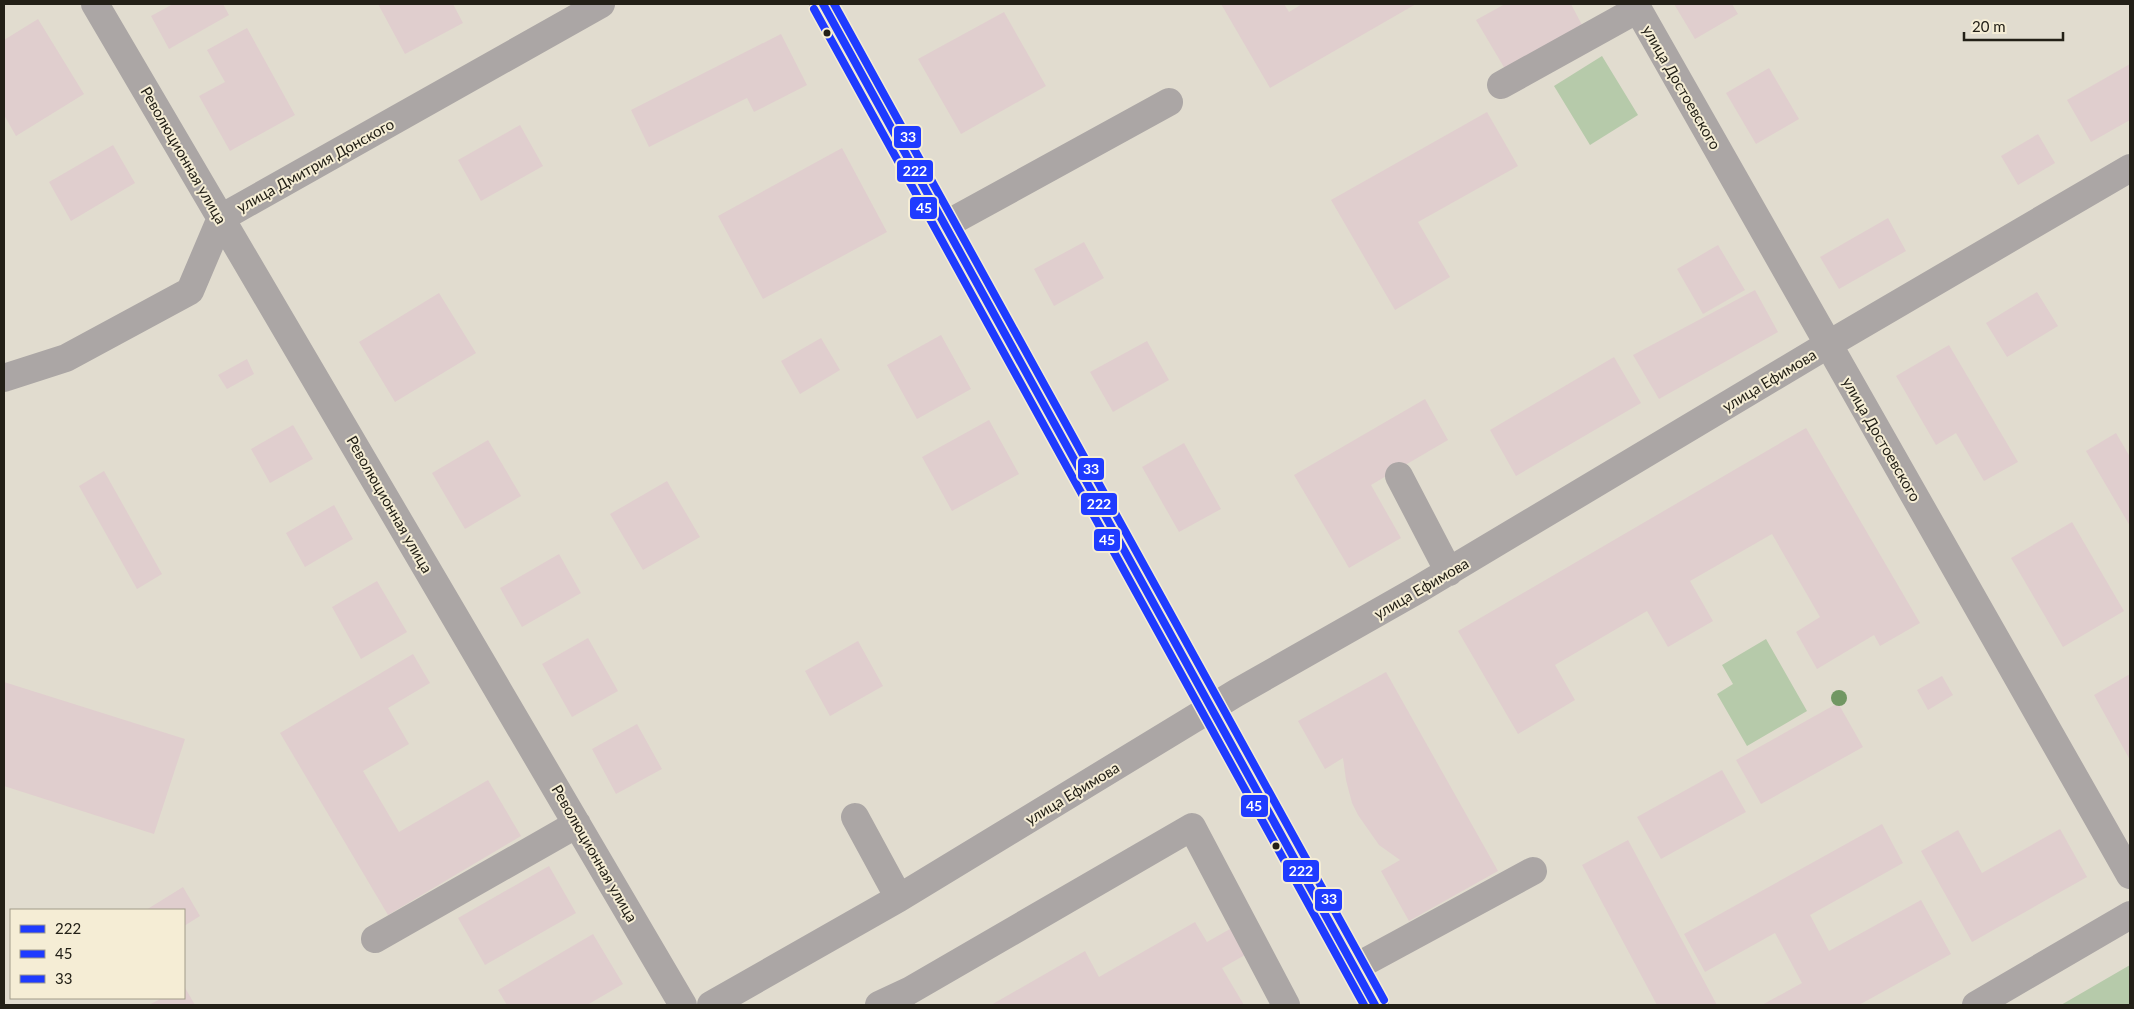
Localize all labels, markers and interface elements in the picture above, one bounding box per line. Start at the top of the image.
scale bar [1964,10,2063,42]
text: 20 m [1972,17,2006,35]
street label: улица Достоевского [1639,22,1725,152]
unlabelled marker [822,28,832,38]
street label: Революционная улица [137,83,231,227]
street label: улица Дмитрия Донского [233,114,397,216]
line badge: 33 [893,125,922,149]
text: 33 [900,128,916,145]
line badge: 222 [896,159,934,183]
text: 222 [903,162,927,179]
line badge: 45 [909,196,938,220]
text: 45 [916,199,932,216]
street label: улица Ефимова [1719,345,1819,415]
street label: улица Достоевского [1839,374,1925,504]
street label: Революционная улица [343,432,437,576]
line badge: 33 [1077,457,1105,481]
text: 33 [1083,460,1099,477]
line badge: 222 [1080,492,1118,516]
text: 222 [1087,495,1111,512]
line badge: 45 [1093,528,1121,552]
text: 45 [1099,531,1115,548]
street label: улица Ефимова [1370,554,1472,622]
street label: улица Ефимова [1022,758,1122,828]
street label: Революционная улица [548,781,642,925]
line badge: 45 [1240,794,1269,818]
text: 45 [1246,797,1262,814]
unlabelled marker [1271,841,1281,851]
line badge: 222 [1282,859,1320,883]
text: 222 [1289,862,1313,879]
line badge: 33 [1314,888,1343,912]
text: 33 [1321,890,1337,907]
legend [10,909,185,999]
text: 222 [55,919,81,937]
text: 45 [55,944,72,962]
text: 33 [55,969,72,987]

